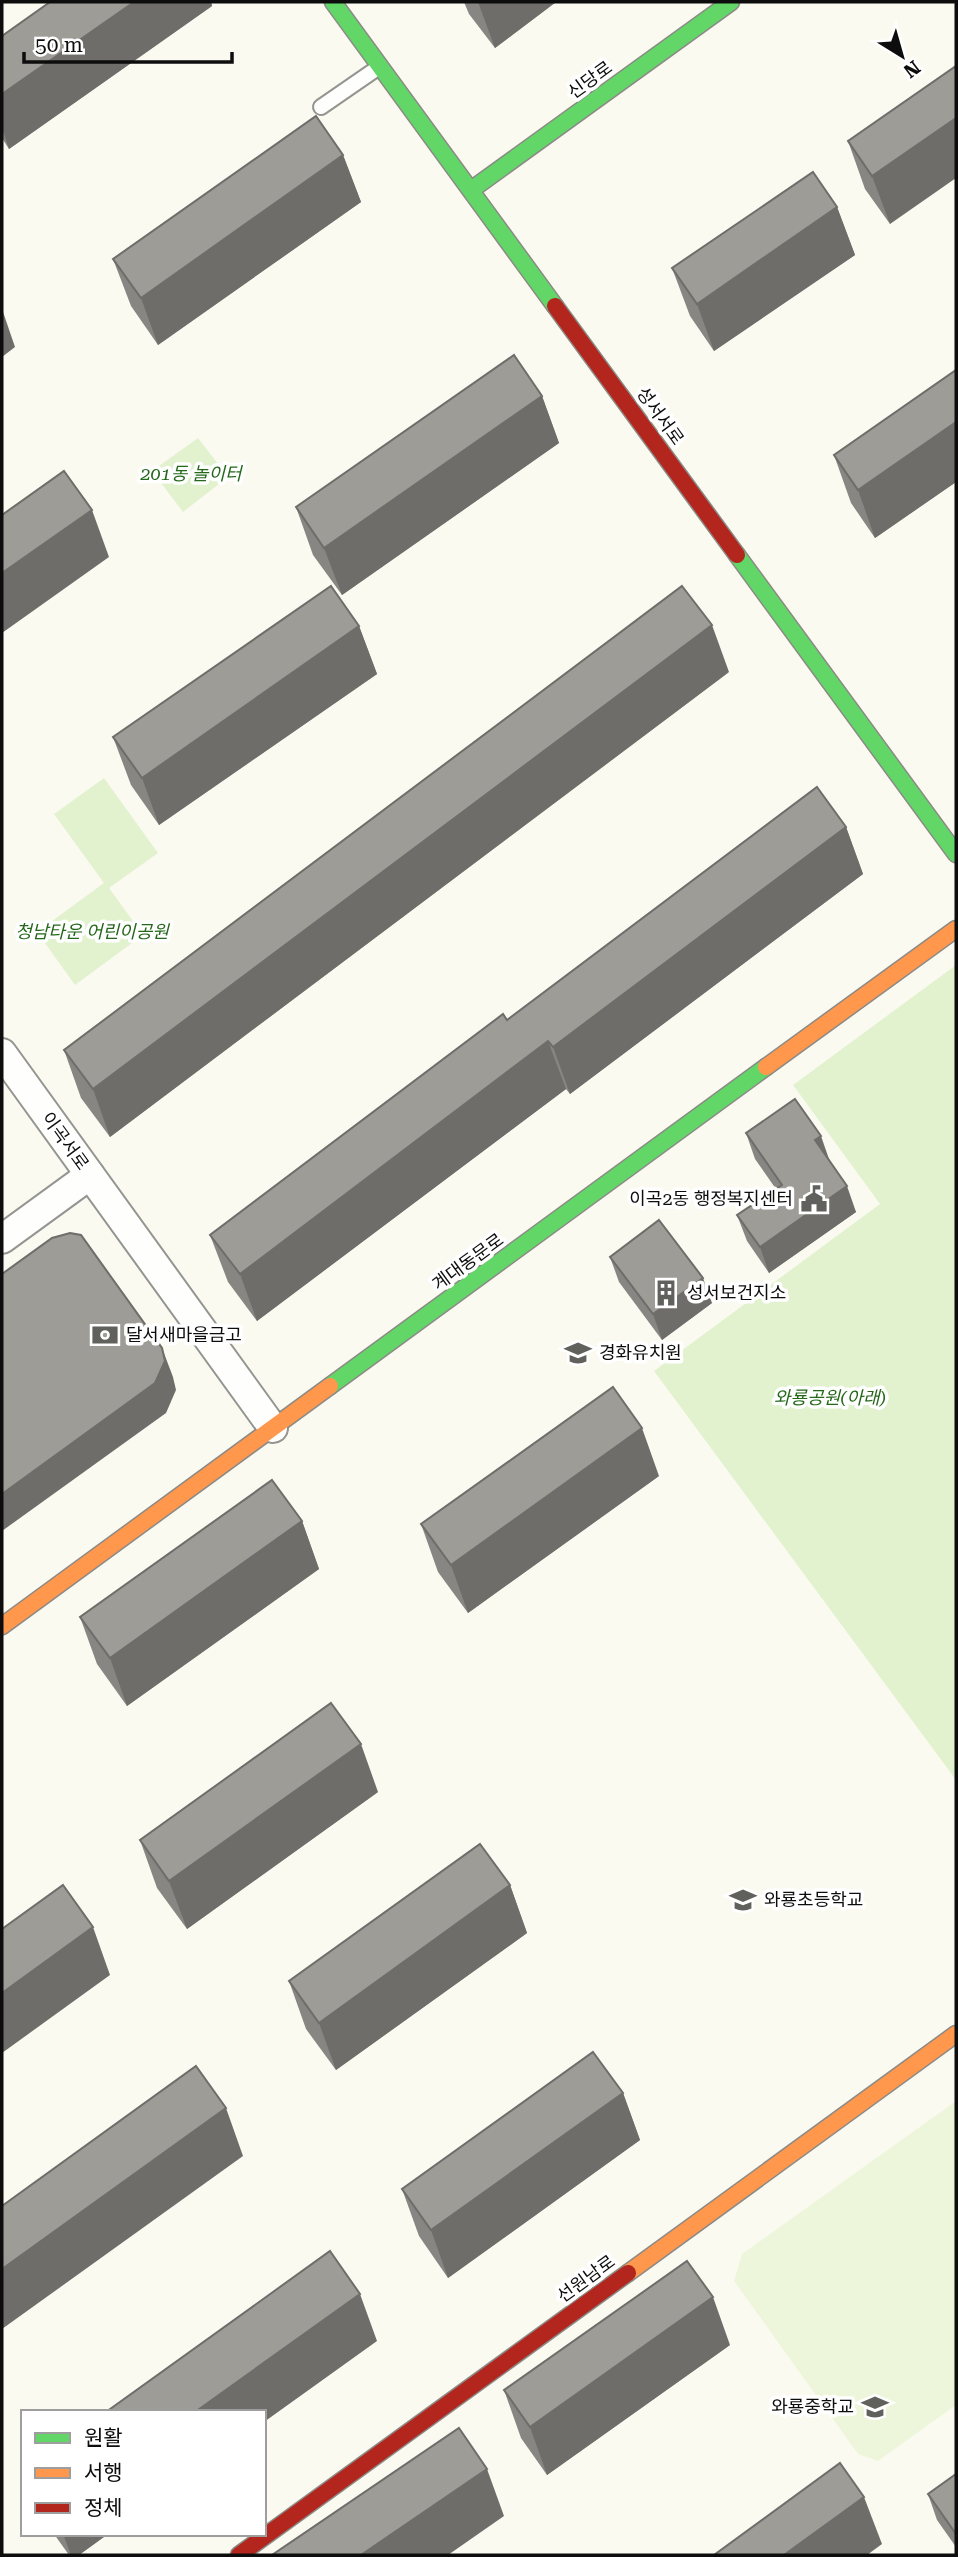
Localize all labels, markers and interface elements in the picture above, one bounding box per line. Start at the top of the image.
scale bar [24,21,233,65]
north arrow [867,21,937,91]
text: 50 m [35,33,83,57]
street label: 신당로 [563,56,616,103]
text: N [899,56,925,83]
street label: 성서서로 [632,383,688,449]
park label: 201동 놀이터 [139,463,244,484]
park label: 청남타운 어린이공원 [15,921,170,942]
street label: 이곡서로 [37,1108,93,1174]
public building icon: 이곡2동 행정복지센터 [799,1184,829,1214]
place label: 이곡2동 행정복지센터 [629,1188,793,1209]
street label: 계대동문로 [428,1229,507,1294]
building icon: 성서보건지소 [651,1278,681,1308]
place label: 성서보건지소 [687,1282,786,1303]
bank icon: 달서새마을금고 [90,1320,120,1350]
place label: 달서새마을금고 [126,1324,242,1345]
school or university icon: 경화유치원 [563,1338,593,1368]
place label: 경화유치원 [599,1342,682,1363]
park label: 와룡공원(아래) [774,1387,886,1408]
school or university icon: 와룡초등학교 [728,1885,758,1915]
place label: 와룡초등학교 [764,1889,863,1910]
street label: 선원남로 [553,2251,619,2307]
school or university icon: 와룡중학교 [860,2392,890,2422]
place label: 와룡중학교 [771,2396,854,2417]
legend [21,2410,266,2536]
text: 원활 [84,2426,123,2450]
text: 서행 [84,2461,123,2485]
text: 정체 [84,2496,123,2520]

